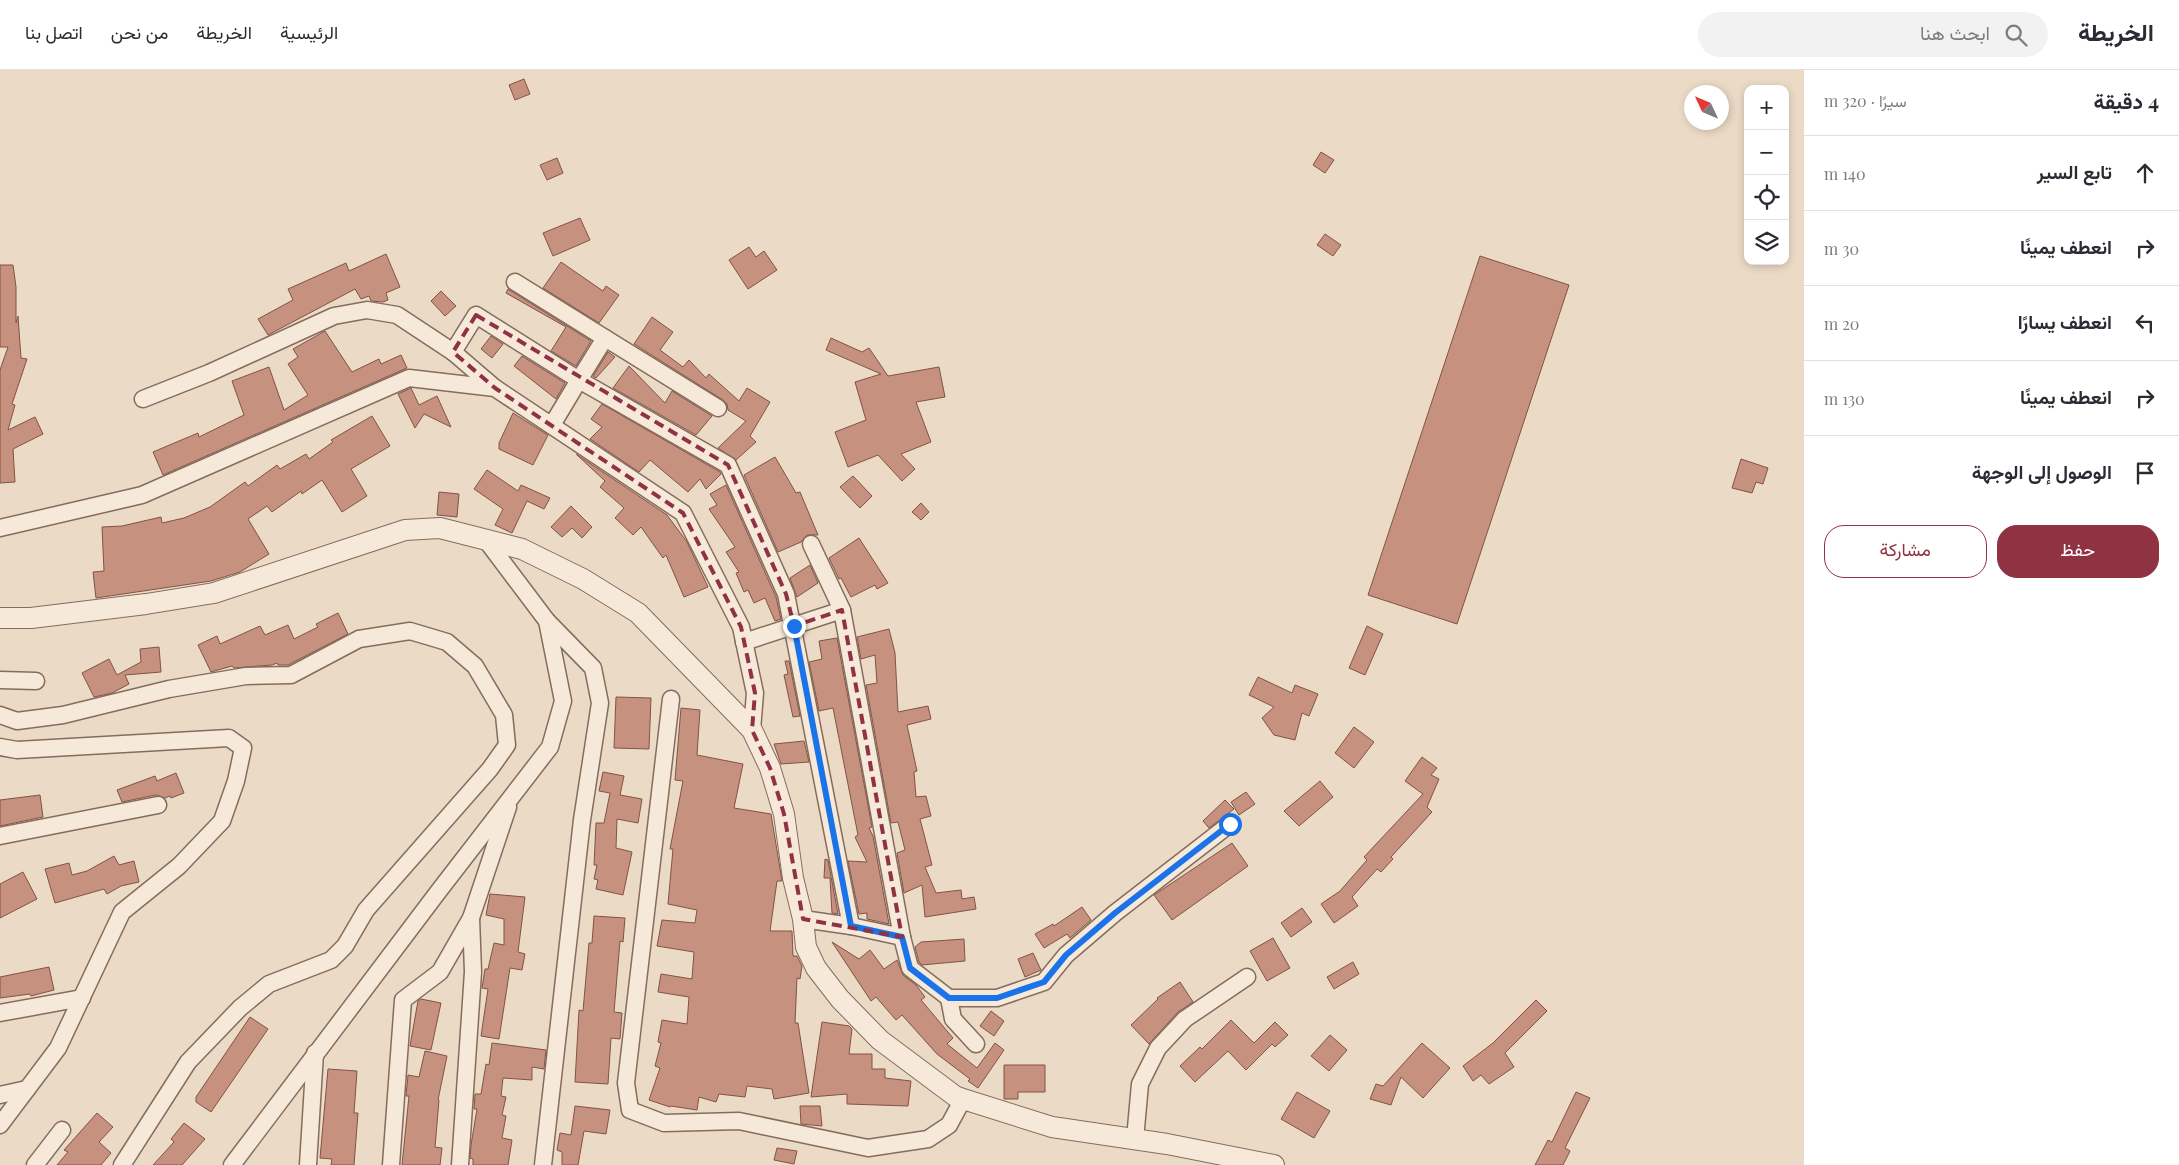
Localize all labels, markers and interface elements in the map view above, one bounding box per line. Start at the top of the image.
search box [1698,12,2048,57]
text: الخريطة [2078,15,2154,47]
text: ابحث هنا [1920,19,1990,45]
text: اتصل بنا [25,20,83,44]
text: من نحن [111,20,168,44]
text: الخريطة [196,20,252,44]
text: الرئيسية [280,20,338,44]
icon: search [2002,21,2030,49]
north arrow [1684,85,1729,130]
map controls [1744,85,1789,265]
button: + [1744,85,1789,130]
text: 4 دقيقة [2093,86,2159,114]
text: سيرًا · 320 m [1824,90,1907,111]
button: − [1744,130,1789,175]
text: تابع السير [2037,158,2112,184]
icon: ahead [2131,159,2159,187]
text: 140 m [1824,163,1866,184]
button: locate [1744,175,1789,220]
button: layers [1744,220,1789,265]
text: انعطف يمينًا [2020,233,2112,259]
icon: right [2131,234,2159,262]
text: 30 m [1824,238,1859,259]
text: انعطف يسارًا [2018,308,2112,334]
icon: left [2131,309,2159,337]
text: 20 m [1824,313,1859,334]
text: انعطف يمينًا [2020,383,2112,409]
icon: right [2131,384,2159,412]
text: 130 m [1824,388,1865,409]
text: الوصول إلى الوجهة [1972,458,2112,484]
icon: arrive [2131,459,2159,487]
button: مشاركة [1824,525,1987,578]
button: حفظ [1997,525,2159,578]
route end [783,615,806,638]
route start [1219,813,1242,836]

